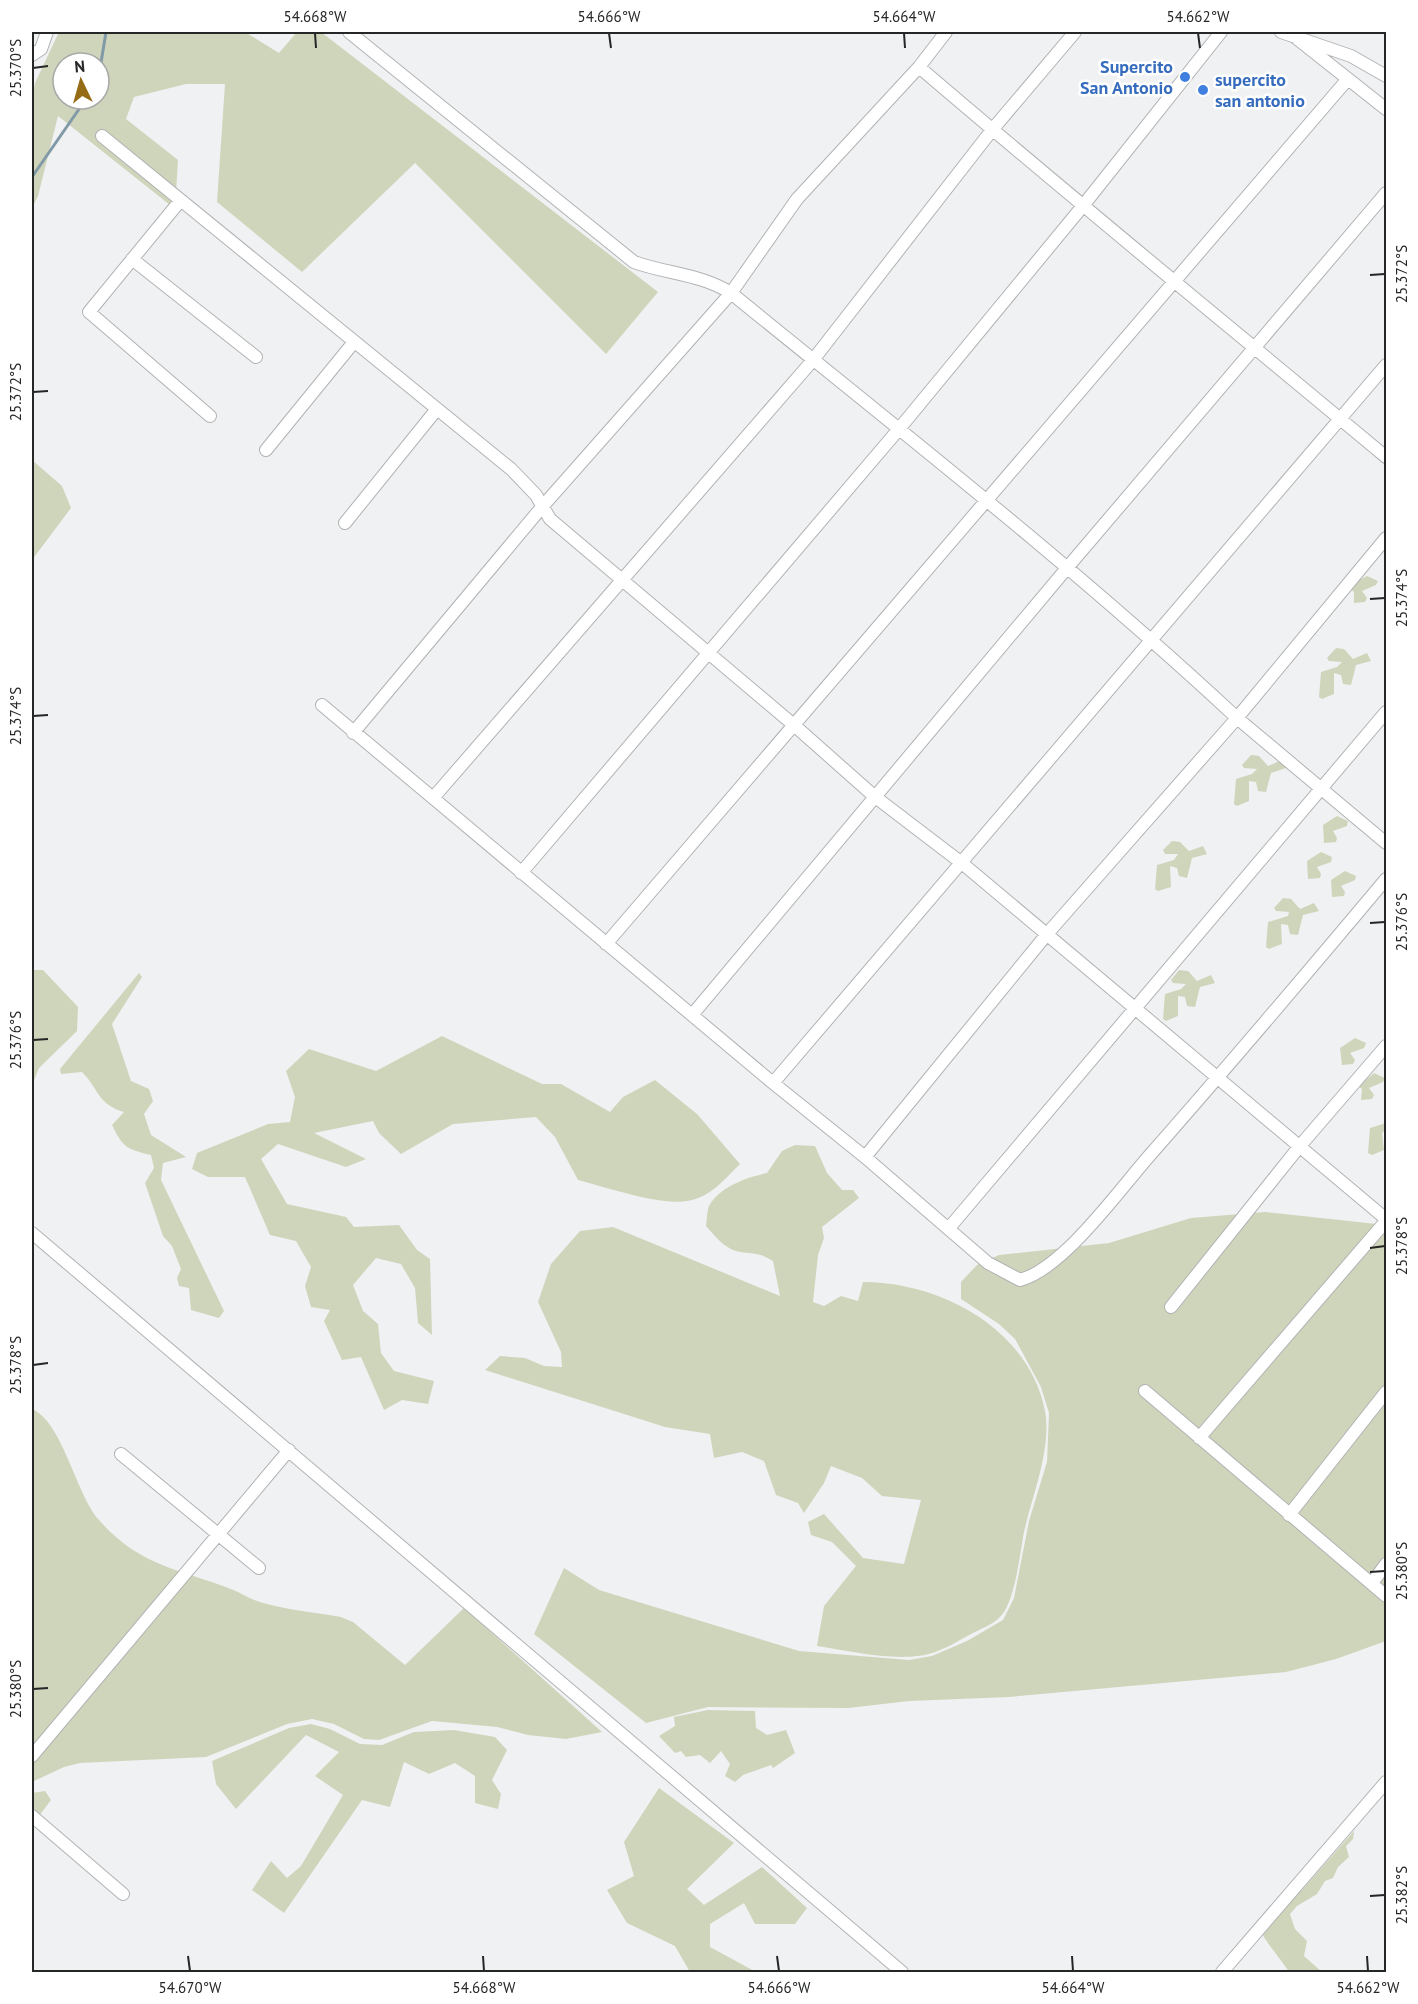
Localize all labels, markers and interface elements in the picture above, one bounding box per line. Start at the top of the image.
text: 54.668°W [284,7,347,26]
text: 54.666°W [578,7,641,26]
text: 54.664°W [873,7,936,26]
text: 54.662°W [1167,7,1230,26]
text: 25.370°S [6,39,25,97]
north arrow [51,51,111,111]
place label: Supercito San Antonio [1080,55,1173,99]
text: N [74,56,86,76]
place label: supercito san antonio [1215,68,1305,112]
marker: Supercito San Antonio [1178,70,1192,84]
marker: supercito san antonio [1196,83,1210,97]
text: 25.372°S [1392,245,1411,303]
text: 25.372°S [6,363,25,421]
text: 25.374°S [1392,569,1411,627]
text: 25.374°S [6,687,25,745]
text: 25.376°S [1392,893,1411,951]
text: 25.376°S [6,1011,25,1069]
text: 25.378°S [1392,1217,1411,1275]
text: 25.378°S [6,1336,25,1394]
text: 25.380°S [1392,1542,1411,1600]
text: 25.380°S [6,1660,25,1718]
text: 25.382°S [1392,1866,1411,1924]
text: 54.670°W [159,1978,222,1997]
text: 54.668°W [453,1978,516,1997]
text: 54.666°W [748,1978,811,1997]
text: 54.664°W [1042,1978,1105,1997]
text: 54.662°W [1337,1978,1400,1997]

